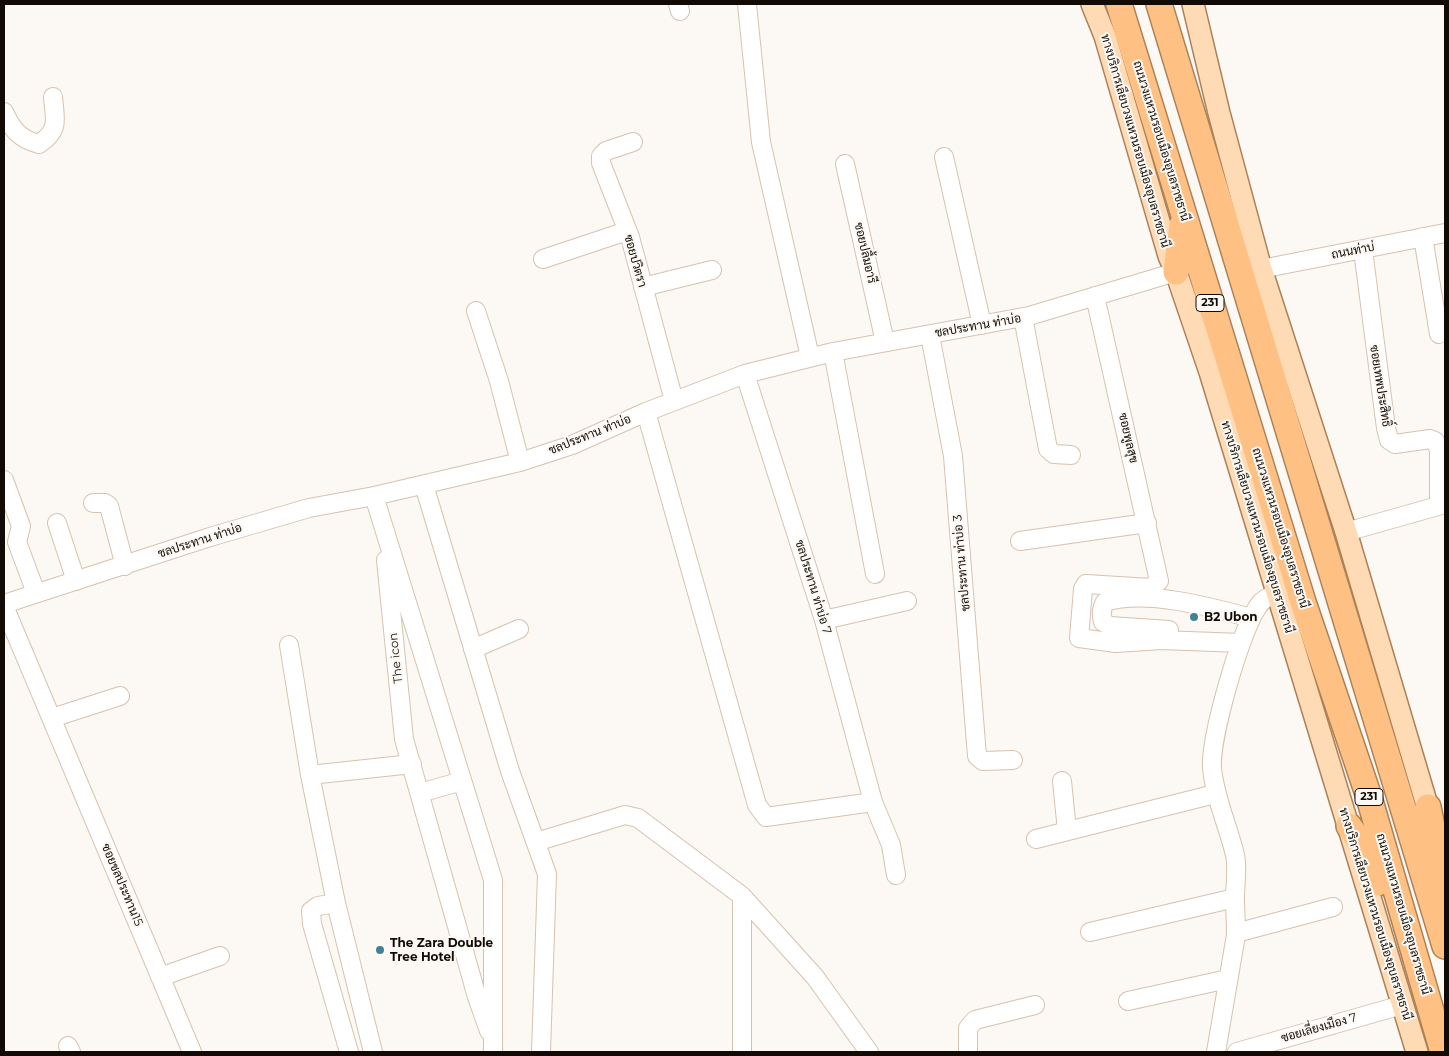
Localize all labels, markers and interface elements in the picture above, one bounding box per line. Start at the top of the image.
street label: ทางบริการเลียบวงแหวนรอบเมืองอุบลราชธานี [1098,33,1172,249]
street label: ถนนวงแหวนรอบเมืองอุบลราชธานี [1130,59,1192,223]
street label: ซอยปลื้มอารี [851,221,879,285]
street label: ซอยปวิตรา [621,233,649,289]
street label: ถนนท่าบ่ [1330,240,1376,262]
road number: 231 [1196,294,1224,312]
street label: ชลประทาน ท่าบ่อ [934,311,1022,341]
street label: ซอยเทพประสิทธิ์ [1366,344,1394,428]
street label: ชลประทาน ท่าบ่อ [547,412,633,458]
street label: ซอยพูลสุข [1115,412,1141,464]
street label: ทางบริการเลียบวงแหวนรอบเมืองอุบลราชธานี [1218,419,1296,635]
street label: ถนนวงแหวนรอบเมืองอุบลราชธานี [1249,446,1311,610]
street label: ชลประทาน ท่าบ่อ 3 [951,514,973,612]
street label: ชลประทาน ท่าบ่อ [156,521,244,561]
street label: ชลประทาน ท่าบ่อ 7 [792,538,834,636]
place label: B2 Ubon [1204,610,1258,624]
marker: B2 Ubon [1188,611,1200,623]
street label: The icon [386,632,406,684]
road number: 231 [1355,789,1383,806]
street label: ทางบริการเลียบวงแหวนรอบเมืองอุบลราชธานี [1336,806,1414,1022]
street label: ถนนวงแหวนรอบเมืองอุบลราชธานี [1373,832,1433,996]
street label: ซอยชลประทาน15 [98,842,146,928]
place label: The Zara Double Tree Hotel [390,936,493,964]
marker: The Zara Double Tree Hotel [374,944,386,956]
street label: ซอยเลี่ยงเมือง 7 [1279,1010,1359,1046]

